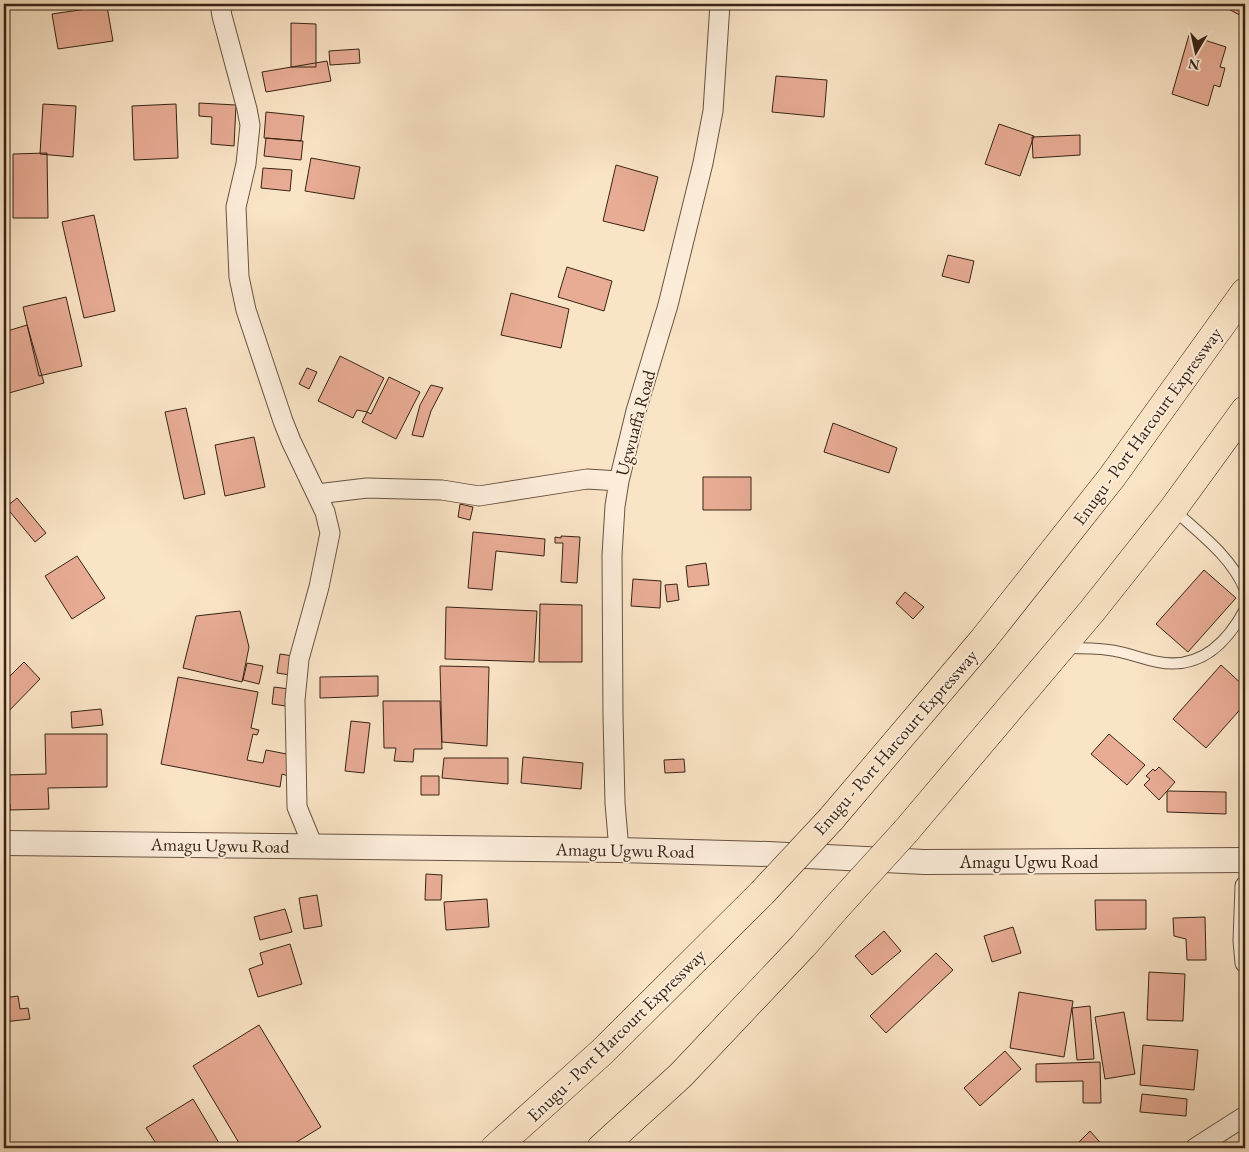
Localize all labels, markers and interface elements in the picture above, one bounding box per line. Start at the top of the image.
north arrow [1172,28,1222,78]
text: N [1186,55,1201,75]
street label: Enugu - Port Harcourt Expressway [1067,322,1227,529]
street label: Ugwuaffa Road [610,367,660,478]
street label: Enugu - Port Harcourt Expressway [808,644,982,840]
street label: Amagu Ugwu Road [149,832,290,858]
street label: Amagu Ugwu Road [554,837,695,863]
street label: Amagu Ugwu Road [959,850,1099,873]
street label: Enugu - Port Harcourt Expressway [522,944,710,1126]

